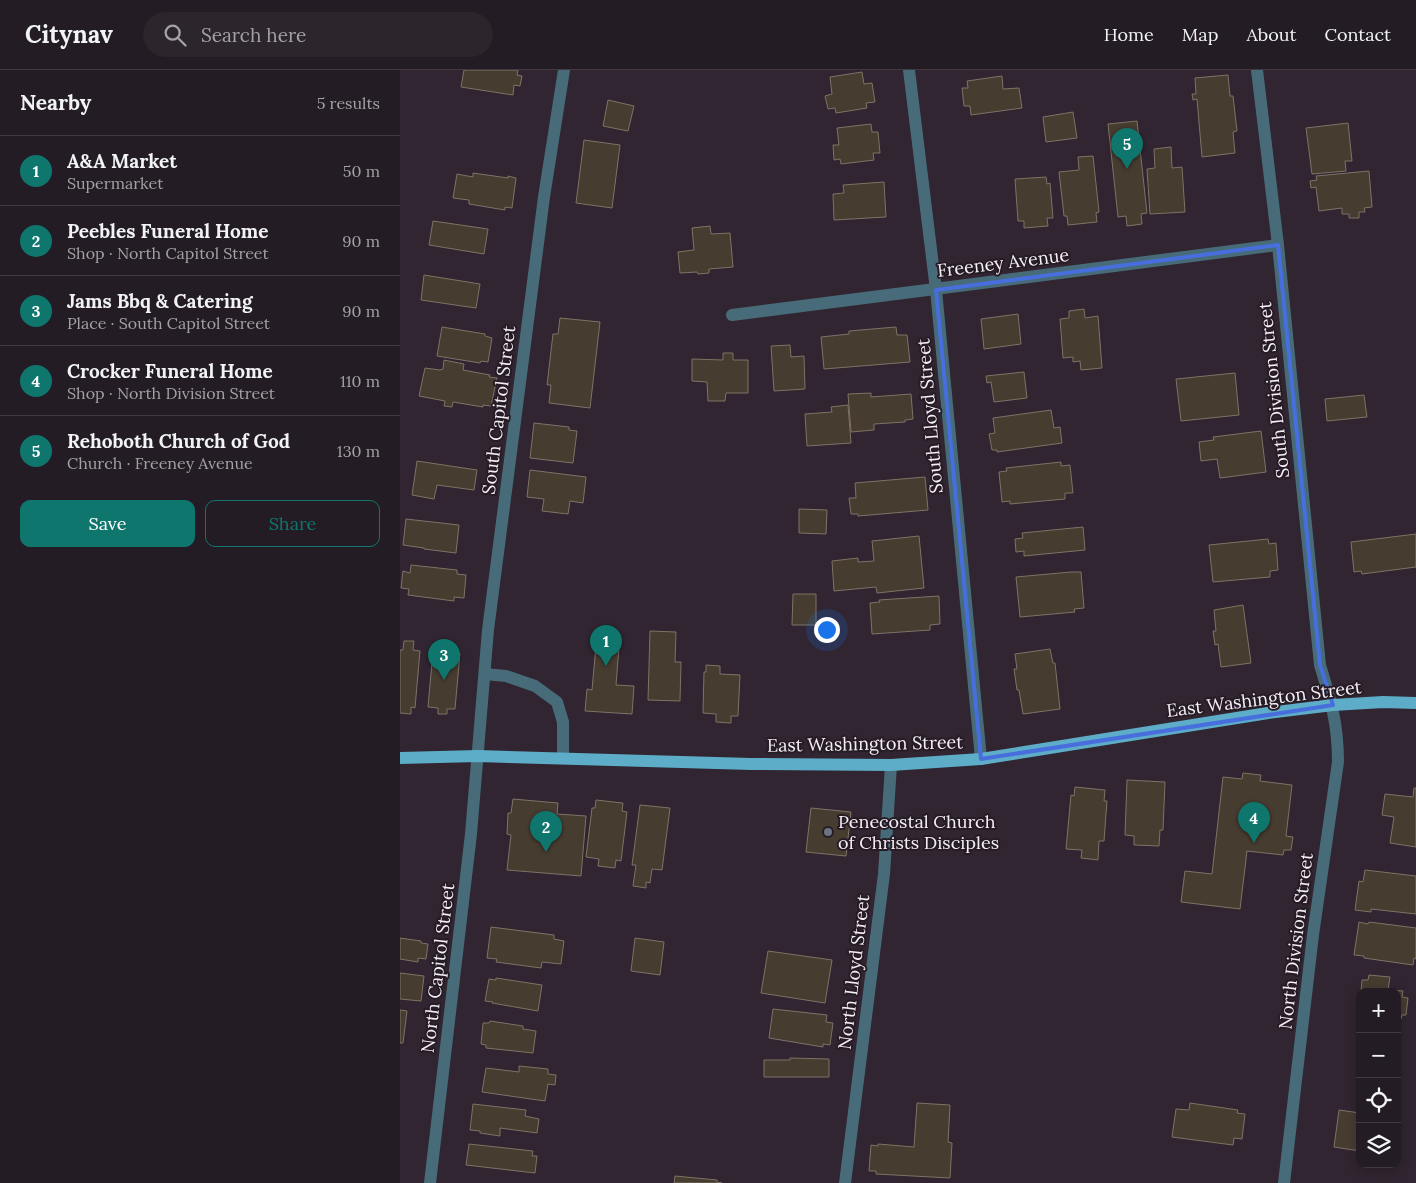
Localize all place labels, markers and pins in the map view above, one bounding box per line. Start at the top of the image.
pin: 5 [1111,128,1143,169]
pin: 1 [590,625,622,666]
pin: 3 [428,639,460,680]
pin: 4 [1238,802,1270,843]
place label: Penecostal Church of Christs Disciples [838,810,999,854]
pin: 2 [530,811,562,852]
marker: Penecostal Church of Christs Disciples [822,826,834,838]

